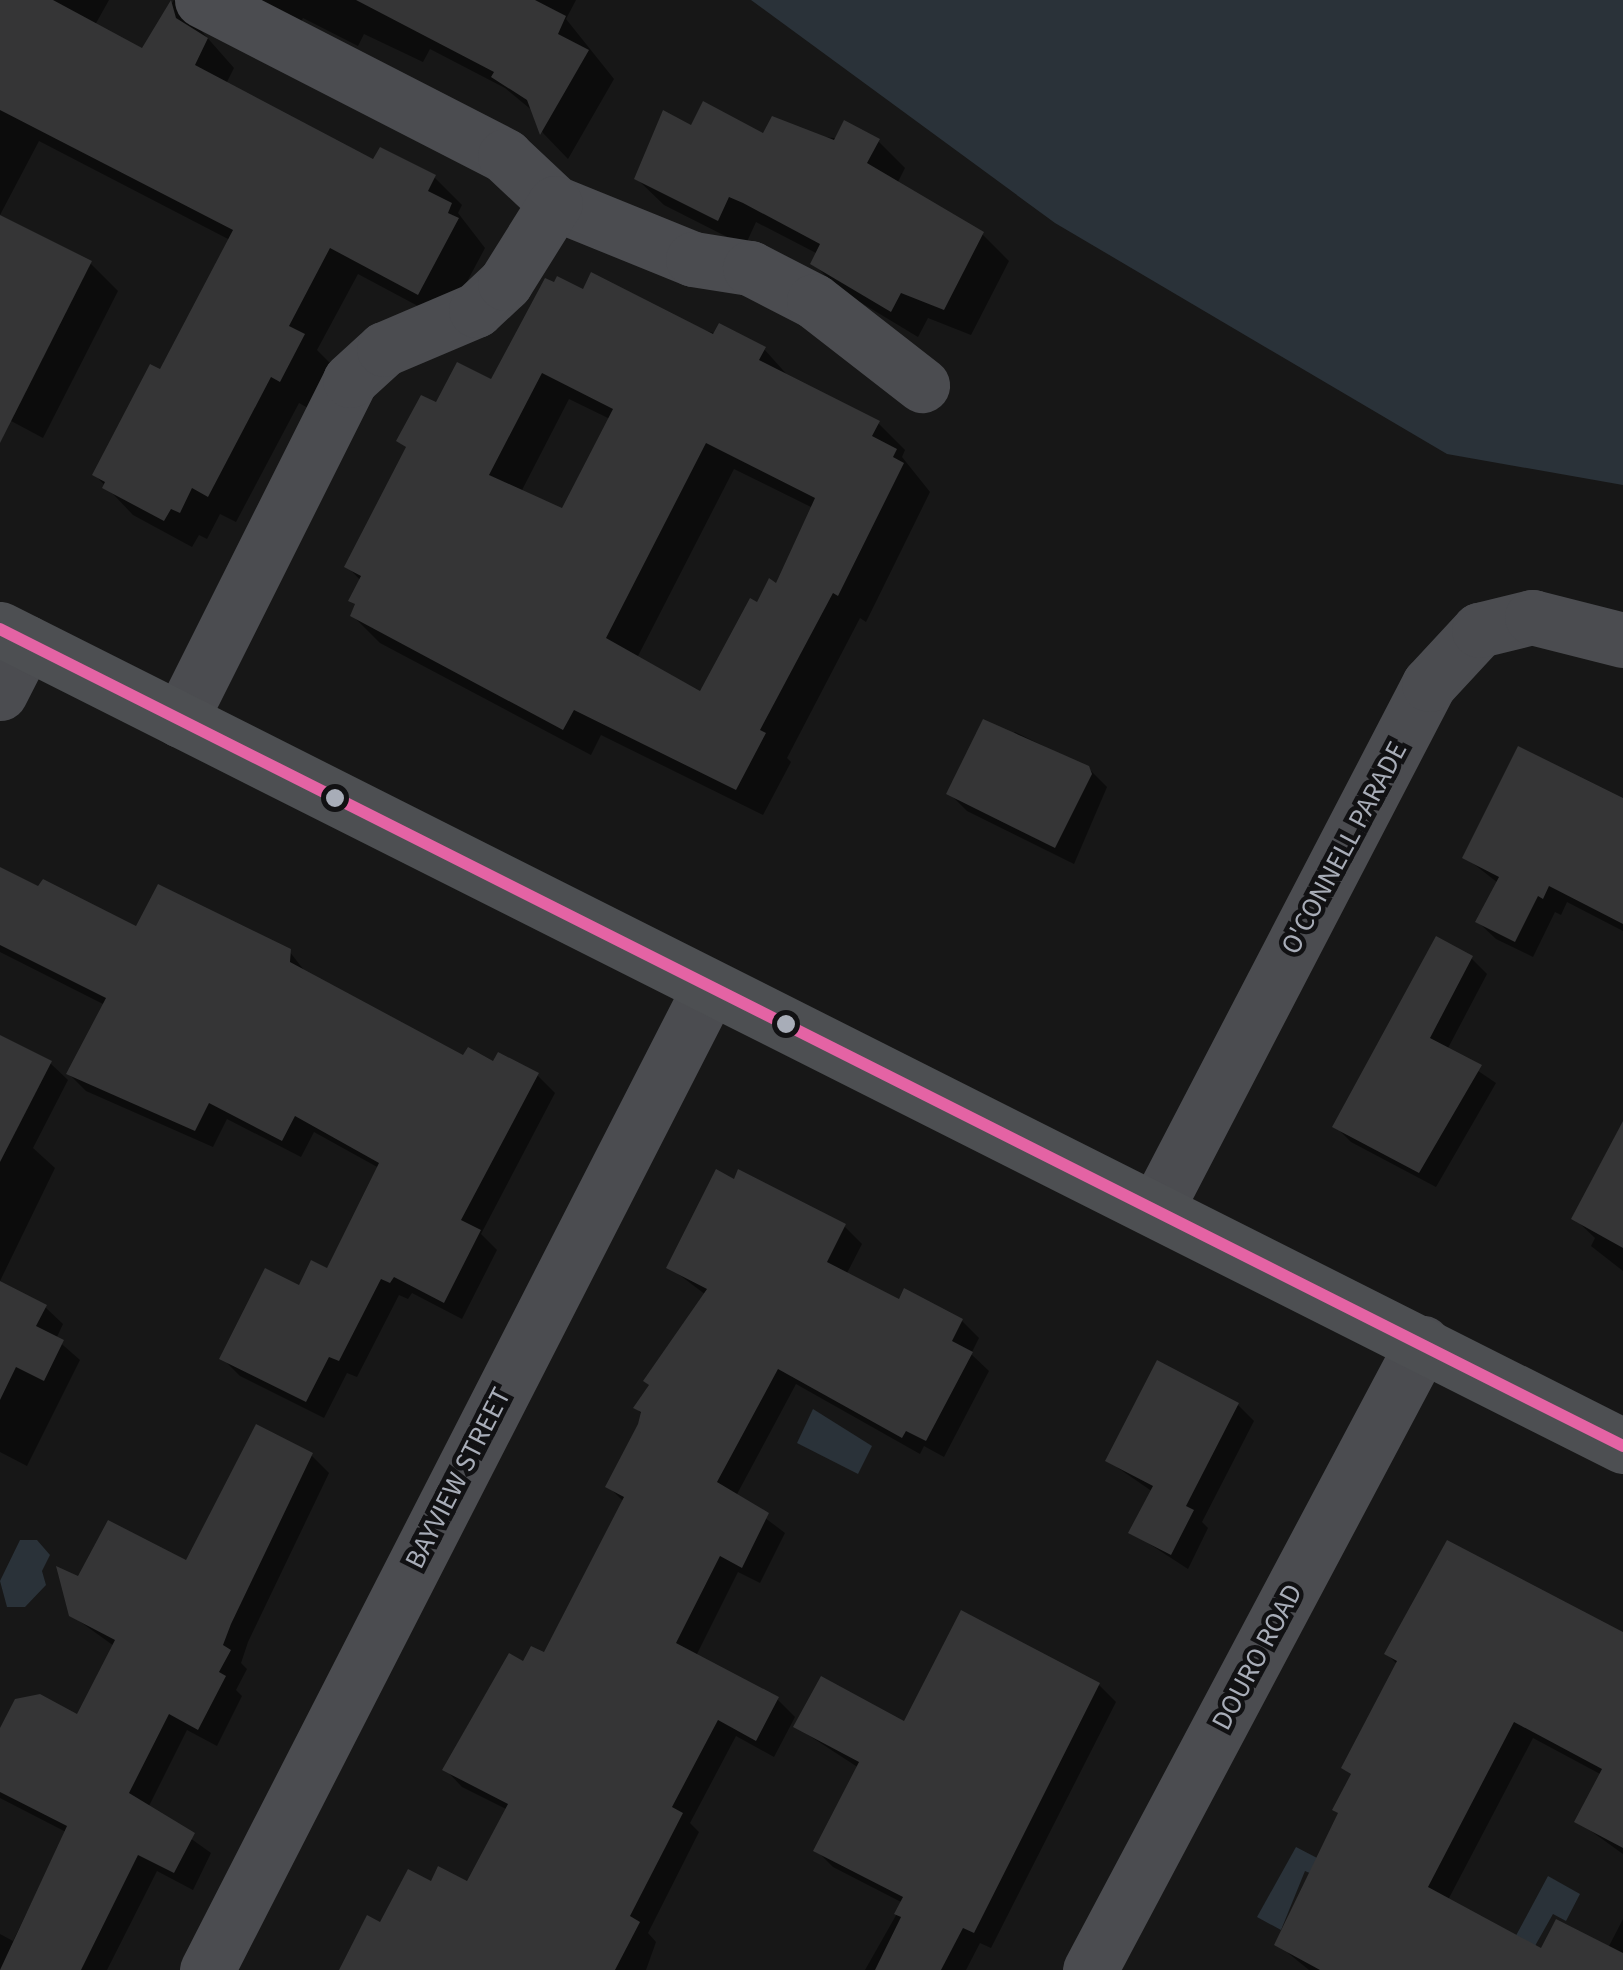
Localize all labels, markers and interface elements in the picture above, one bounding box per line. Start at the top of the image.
street label: O'CONNELL PARADE [1274,736,1414,960]
unlabelled marker [325,788,345,808]
unlabelled marker [776,1014,796,1034]
street label: BAYVIEW STREET [398,1382,518,1574]
street label: DOURO ROAD [1204,1578,1310,1736]

